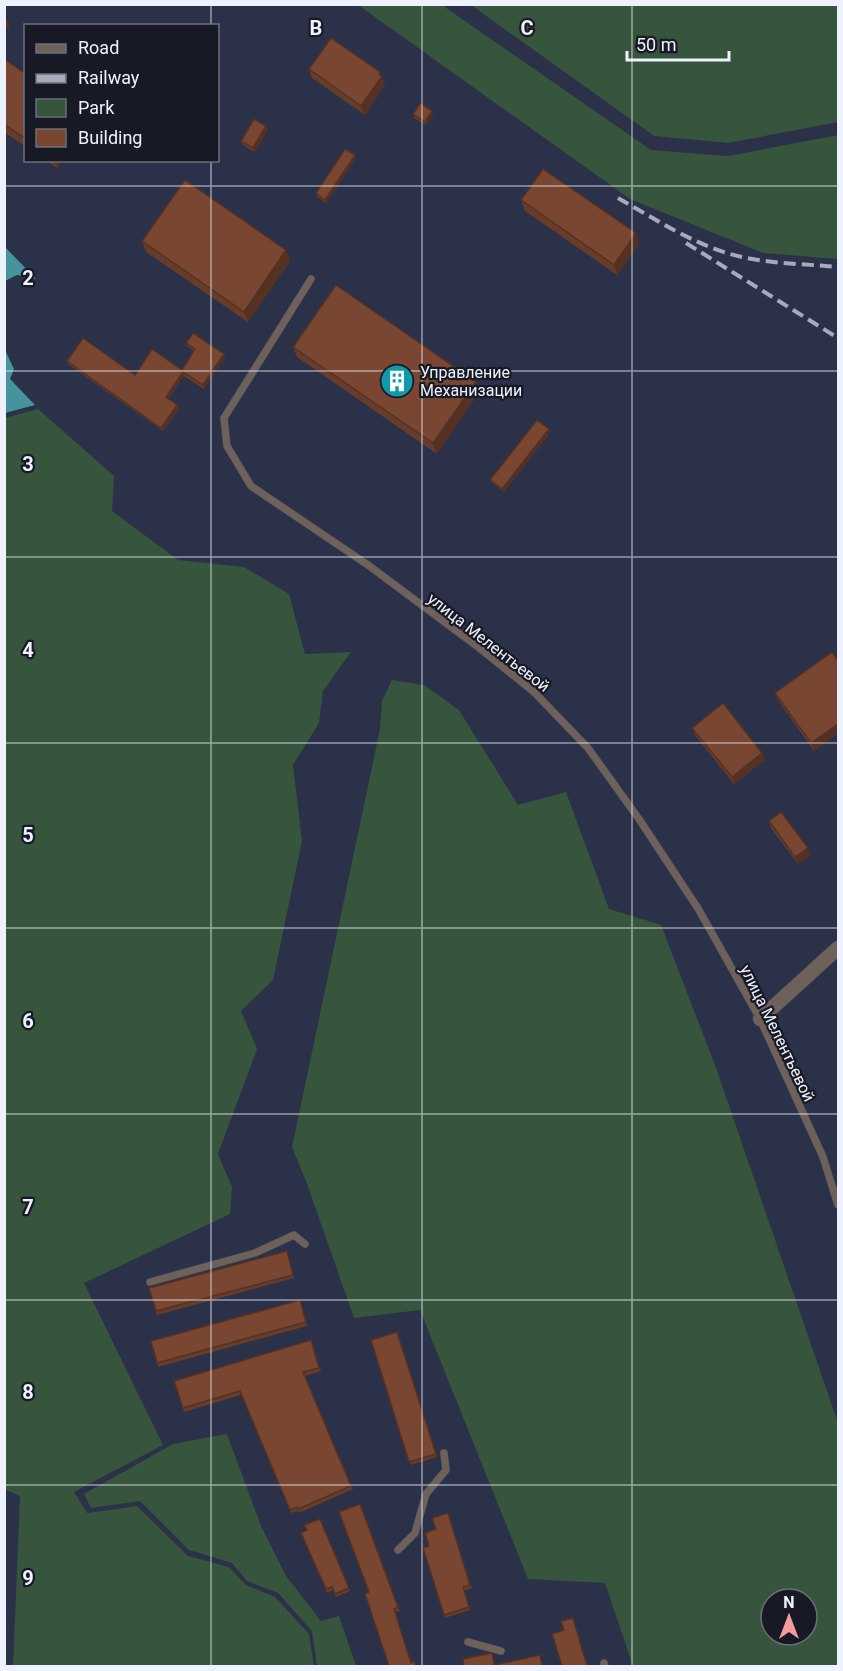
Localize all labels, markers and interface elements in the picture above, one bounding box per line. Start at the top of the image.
text: B [310,16,322,40]
text: C [520,16,534,40]
legend [24,24,219,162]
scale bar [627,24,729,62]
text: 50 m [636,34,676,55]
text: Road [78,37,119,58]
text: Railway [78,67,140,88]
text: Park [78,97,115,118]
text: Building [78,127,142,148]
text: 2 [22,266,34,290]
building icon: Управление Механизации [379,363,415,399]
place label: Управление Механизации [420,363,522,400]
text: 3 [22,452,34,476]
street label: улица Мелентьевой [424,589,554,696]
text: 4 [22,638,34,662]
text: 5 [22,823,34,847]
street label: улица Мелентьевой [736,962,819,1105]
text: 6 [22,1009,34,1033]
text: 7 [22,1195,34,1219]
text: 8 [22,1380,34,1404]
text: 9 [22,1566,34,1590]
north arrow [759,1587,819,1647]
text: N [783,1593,795,1612]

